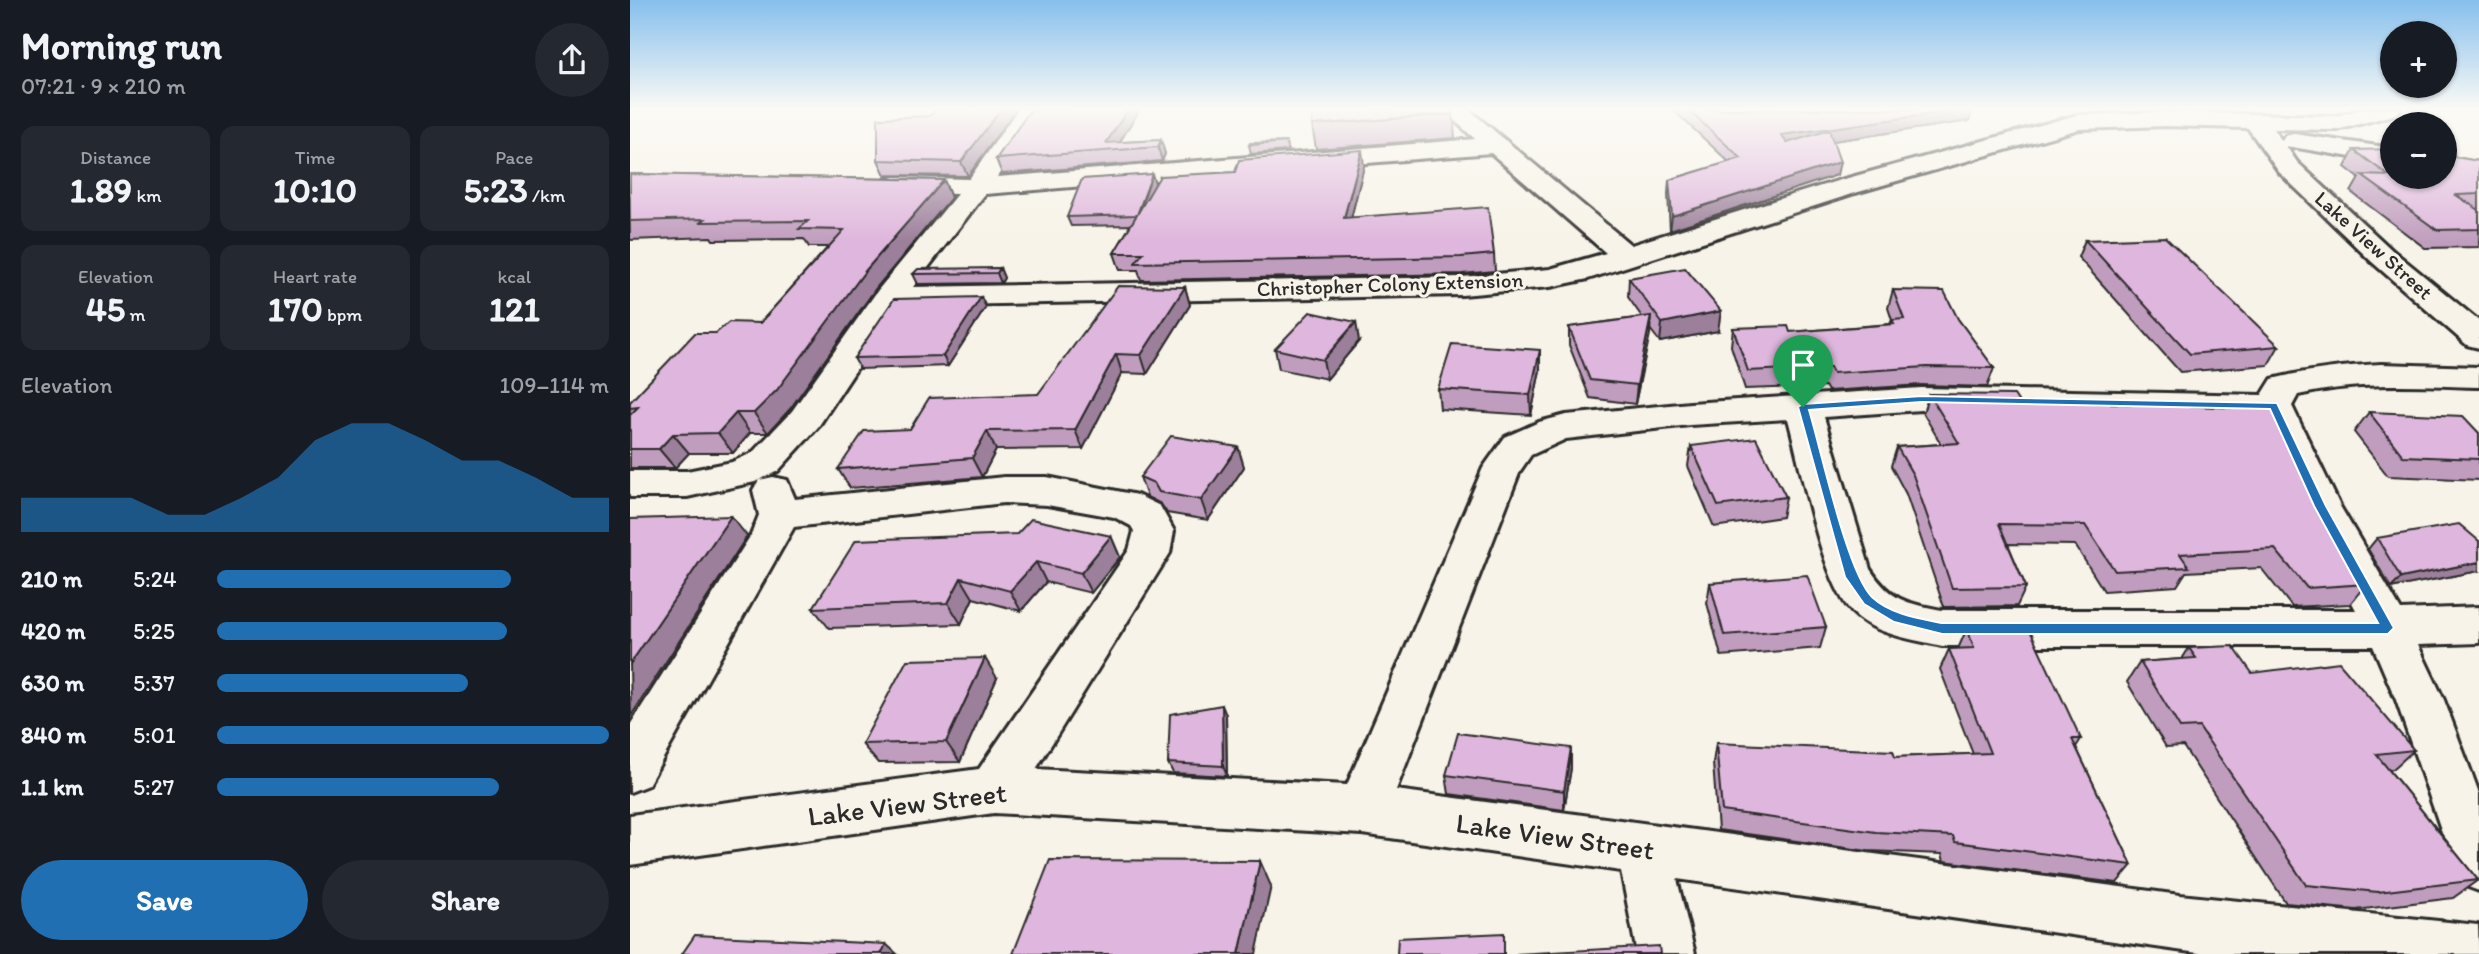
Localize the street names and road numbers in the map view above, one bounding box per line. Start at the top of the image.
street label: Lake View Street [2310,186,2438,305]
street label: Christopher Colony Extension [1256,267,1524,301]
street label: Lake View Street [806,775,1008,833]
street label: Lake View Street [1454,805,1656,867]

